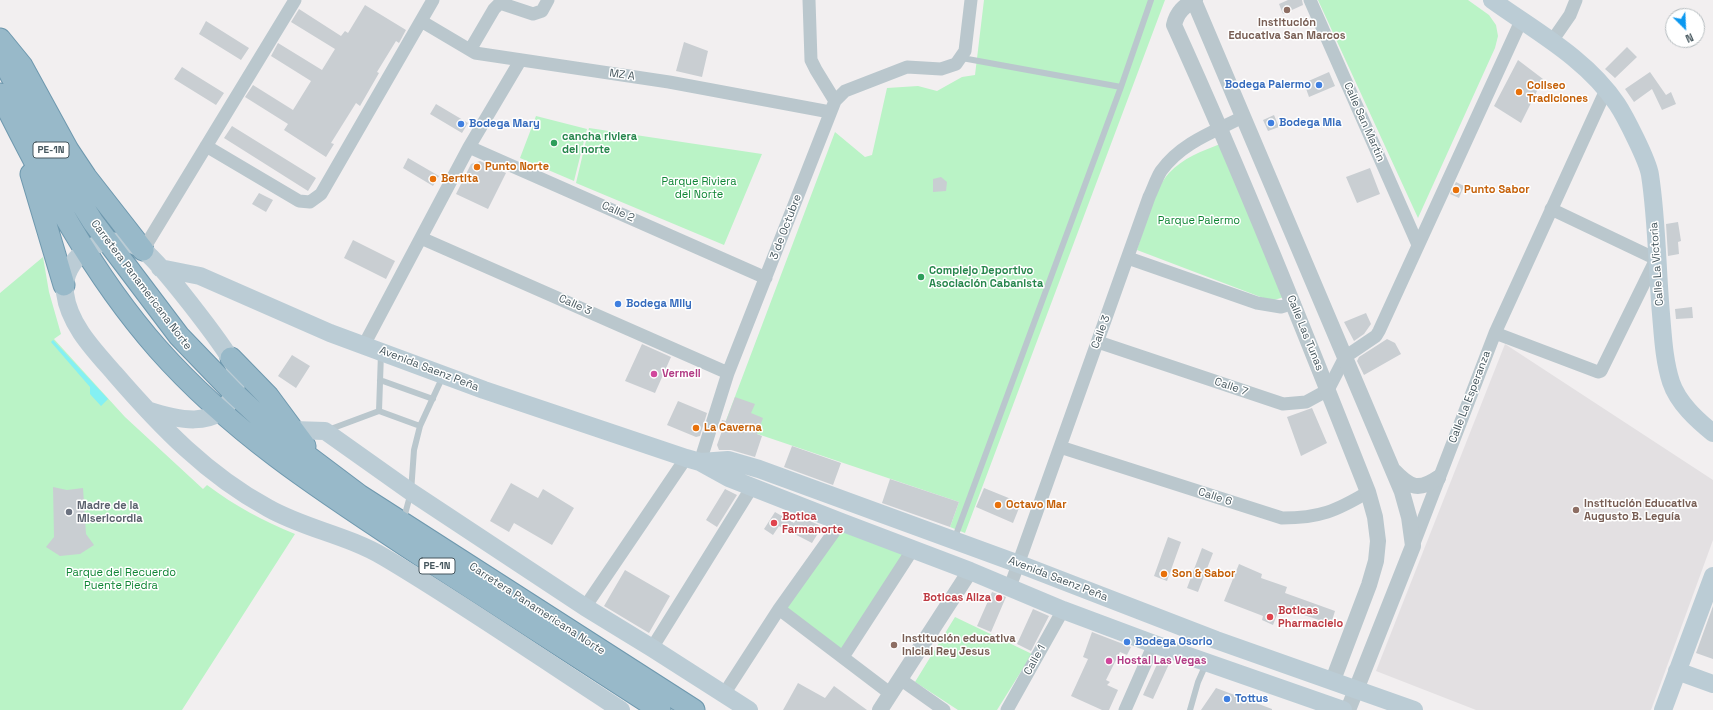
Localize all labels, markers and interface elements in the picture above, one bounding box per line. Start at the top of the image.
marker: Institución Educativa San Marcos [1282,5,1292,15]
north arrow [1665,8,1705,48]
place label: Institución Educativa San Marcos [1228,16,1346,42]
text: N [1683,30,1696,46]
street label: MZ A [608,67,636,83]
place label: Bodega Palermo [1225,78,1311,92]
place label: Coliseo Tradiciones [1527,79,1588,105]
marker: Bodega Palermo [1314,80,1324,90]
street label: Calle San Martin [1341,80,1387,164]
marker: Coliseo Tradiciones [1514,87,1524,97]
place label: Bodega Mia [1279,116,1342,130]
place label: Bodega Mary [469,117,540,131]
marker: Bodega Mia [1266,118,1276,128]
marker: Bodega Mary [456,119,466,129]
place label: cancha riviera del norte [562,130,637,156]
marker: cancha riviera del norte [549,138,559,148]
road number: PE-1N [33,142,69,158]
place label: Punto Norte [485,160,549,174]
marker: Punto Norte [472,162,482,172]
place label: Bertita [441,172,478,186]
marker: Bertita [428,174,438,184]
park label: Parque Riviera del Norte [662,175,736,201]
place label: Punto Sabor [1464,183,1530,197]
marker: Punto Sabor [1451,185,1461,195]
street label: 3 de Octubre [767,192,805,262]
street label: Calle 2 [599,199,637,225]
park label: Parque Palermo [1158,214,1240,228]
street label: Carretera Panamericana Norte [88,217,194,353]
street label: Calle La Victoria [1647,222,1667,306]
place label: Complejo Deportivo Asociación Cabanista [929,264,1043,290]
marker: Complejo Deportivo Asociación Cabanista [916,272,926,282]
street label: Calle 3 [556,292,594,318]
street label: Calle Las Tunas [1284,293,1326,373]
place label: Bodega Mily [626,297,692,311]
marker: Bodega Mily [613,299,623,309]
street label: Calle 3 [1089,313,1113,351]
street label: Avenida Saenz Peña [377,344,481,394]
street label: Calle La Esperanza [1446,349,1494,445]
place label: Vermell [662,367,701,381]
marker: Vermell [649,369,659,379]
street label: Calle 7 [1213,375,1249,399]
place label: La Caverna [704,421,762,435]
marker: La Caverna [691,423,701,433]
street label: Calle 6 [1196,485,1234,509]
place label: Institución Educativa Augusto B. Leguía [1584,497,1697,523]
place label: Octavo Mar [1006,498,1067,512]
place label: Madre de la Misericordia [77,499,143,525]
marker: Octavo Mar [993,500,1003,510]
marker: Institución Educativa Augusto B. Leguía [1571,505,1581,515]
marker: Madre de la Misericordia [64,507,74,517]
place label: Botica Farmanorte [782,510,843,536]
marker: Botica Farmanorte [769,518,779,528]
street label: Avenida Saenz Peña [1006,554,1110,604]
road number: PE-1N [419,558,455,574]
street label: Carretera Panamericana Norte [467,560,607,658]
park label: Parque del Recuerdo Puente Piedra [66,566,176,592]
place label: Son & Sabor [1172,567,1235,581]
marker: Son & Sabor [1159,569,1169,579]
place label: Boticas Aliza [923,591,991,605]
marker: Boticas Aliza [994,593,1004,603]
place label: Boticas Pharmacielo [1278,604,1343,630]
marker: Boticas Pharmacielo [1265,612,1275,622]
place label: Institución educativa inicial Rey Jesus [902,632,1015,658]
place label: Bodega Osorio [1135,635,1213,649]
marker: Bodega Osorio [1122,637,1132,647]
marker: Institución educativa inicial Rey Jesus [889,640,899,650]
street label: Calle 1 [1021,642,1049,678]
place label: Hostal Las Vegas [1117,654,1206,668]
marker: Hostal Las Vegas [1104,656,1114,666]
place label: Tottus [1235,692,1268,706]
marker: Tottus [1222,694,1232,704]

